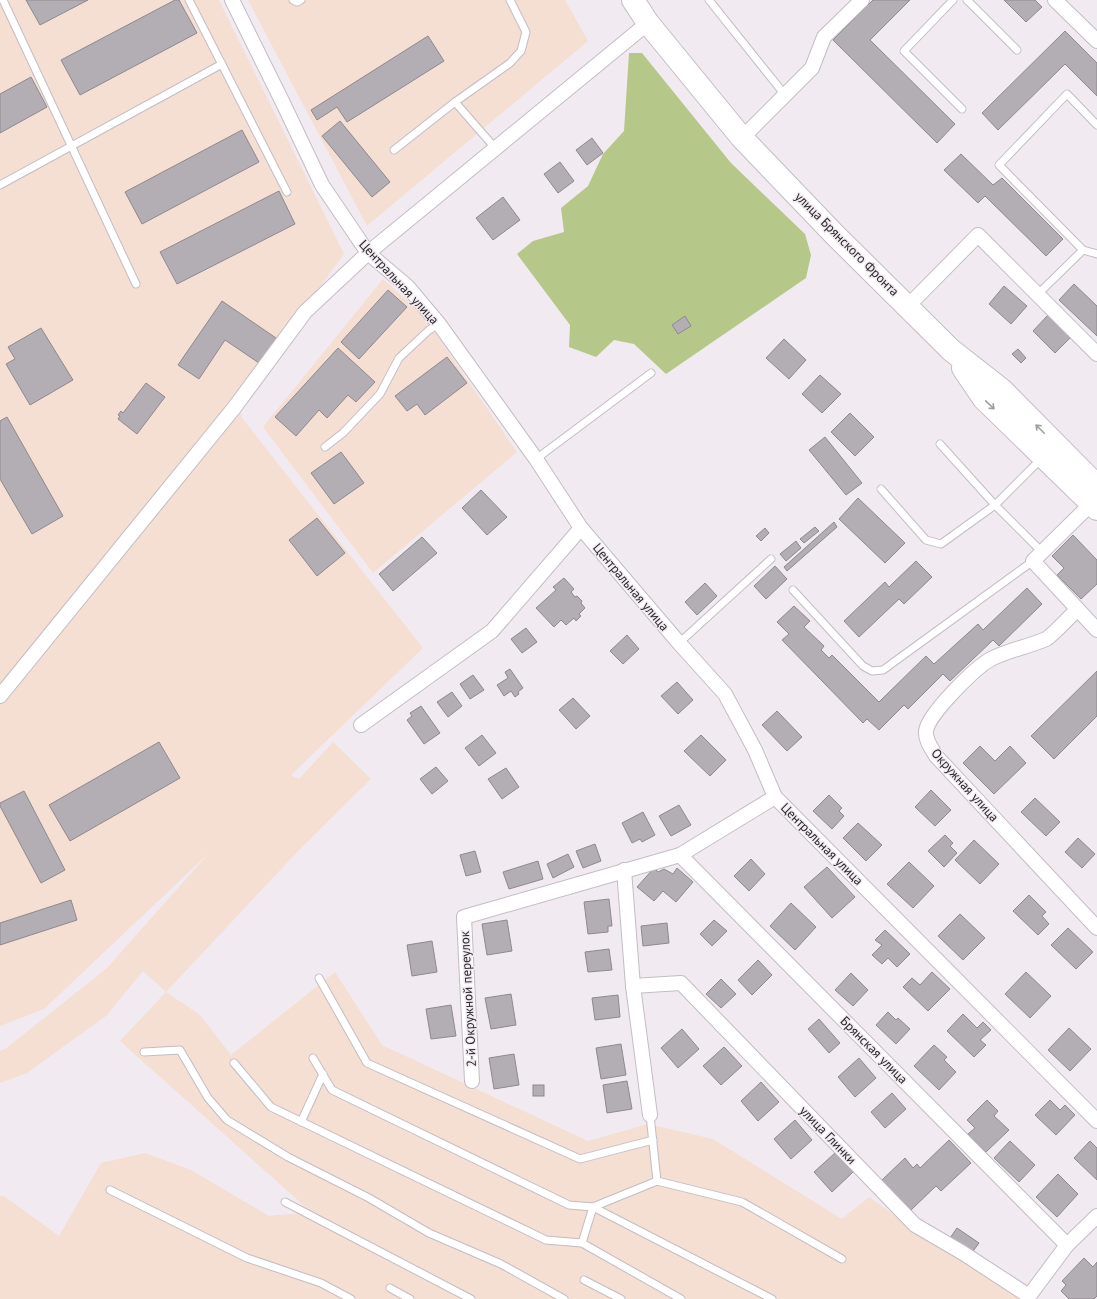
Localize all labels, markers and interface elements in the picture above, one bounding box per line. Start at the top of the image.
street label: улица Брянского Фронта [791,188,903,300]
street label: Центральная улица [355,236,443,328]
one-way arrow [985,400,995,410]
one-way arrow [1035,424,1045,434]
street label: Центральная улица [589,540,673,634]
street label: Окружная улица [928,745,1002,825]
street label: Центральная улица [777,799,867,889]
street label: 2-й Окружной переулок [456,930,480,1067]
street label: Брянская улица [837,1013,911,1087]
street label: улица Глинки [796,1102,860,1168]

